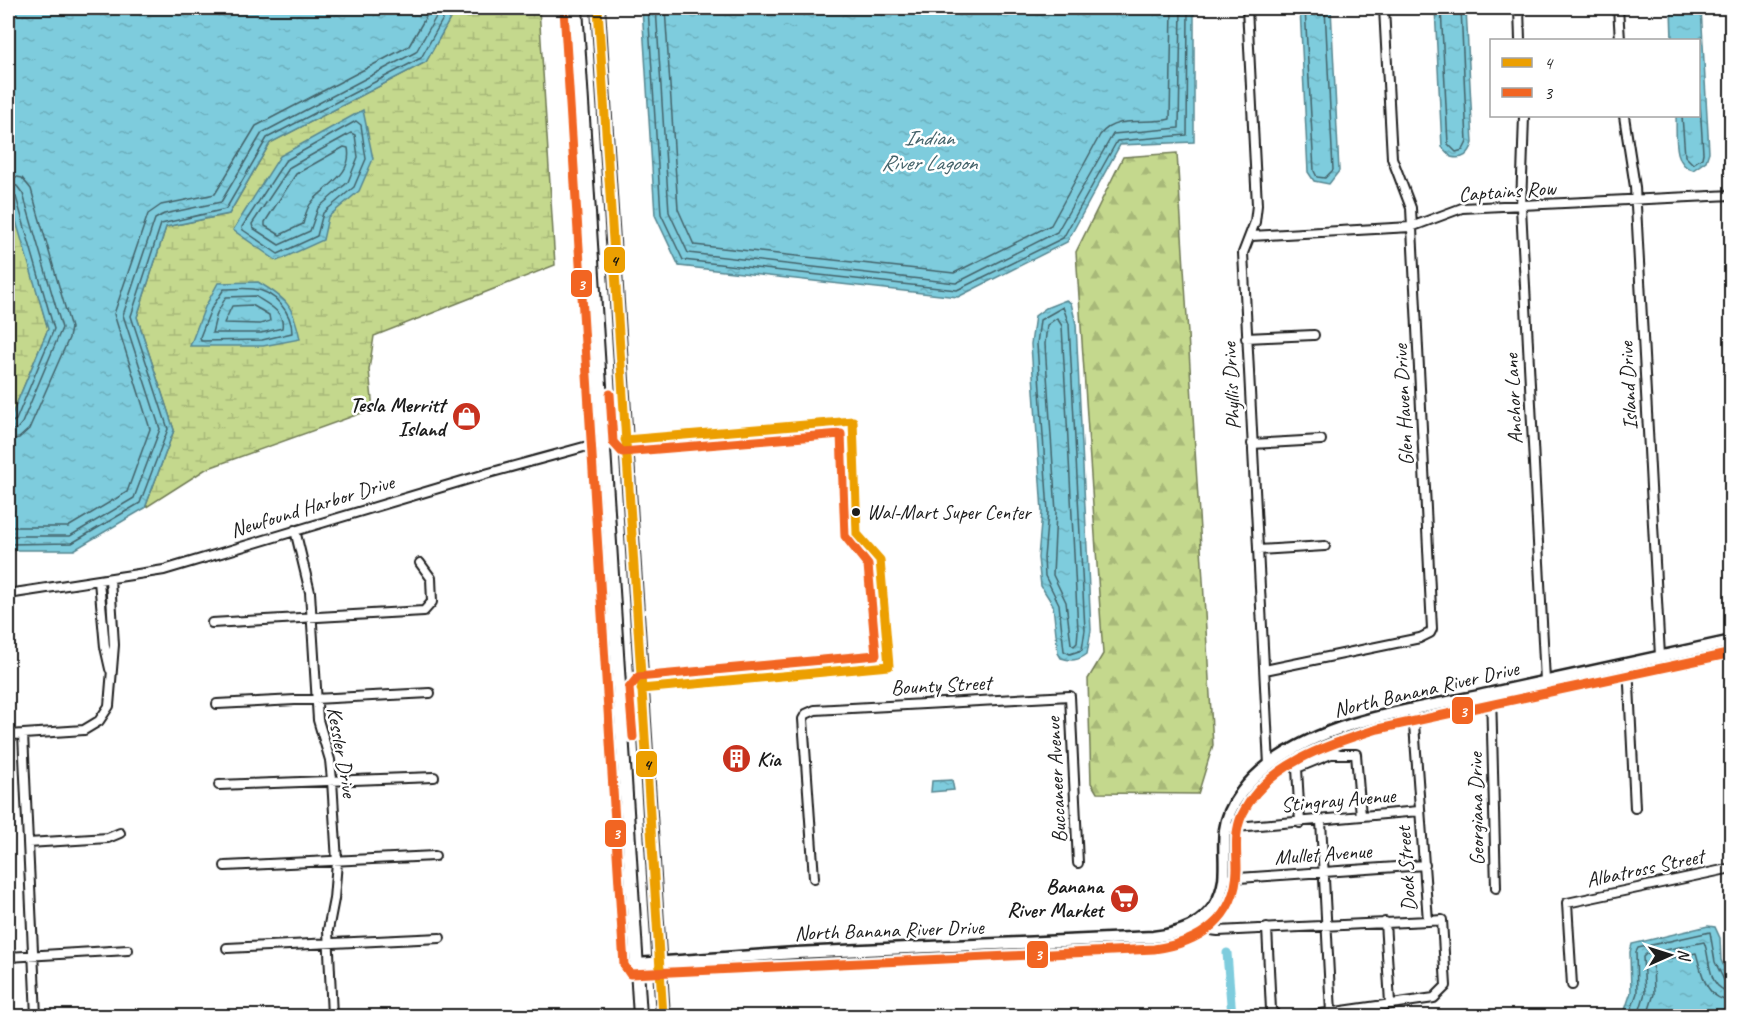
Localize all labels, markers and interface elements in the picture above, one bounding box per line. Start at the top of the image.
legend [1490,39,1700,117]
text: 4 [1544,52,1554,74]
text: 3 [1544,82,1554,104]
water label: Indian River Lagoon [881,124,979,177]
street label: Captains Row [1458,174,1559,207]
line badge: 4 [603,246,626,274]
text: 4 [610,251,619,271]
line badge: 3 [570,269,593,298]
text: 3 [577,275,586,295]
street label: Phyllis Drive [1216,340,1246,430]
street label: Island Drive [1613,340,1643,431]
street label: Glen Haven Drive [1387,343,1419,466]
street label: Anchor Lane [1498,352,1528,445]
place label: Tesla Merritt Island [350,392,449,442]
shop icon: Tesla Merritt Island [450,401,482,433]
street label: Newfound Harbor Drive [227,468,399,543]
place label: Wal-Mart Super Center [867,500,1032,525]
marker: Wal-Mart Super Center [850,506,862,518]
street label: North Banana River Drive [1331,655,1522,723]
street label: Bounty Street [890,669,995,701]
line badge: 3 [1451,696,1474,725]
text: 3 [1459,702,1468,722]
street label: Kessler Drive [321,705,363,801]
street label: Buccaneer Avenue [1040,714,1072,844]
building icon: Kia [720,743,752,775]
place label: Kia [757,746,782,772]
line badge: 4 [635,750,658,778]
street label: Georgiana Drive [1462,750,1490,866]
text: 4 [643,755,652,775]
street label: Stingray Avenue [1280,782,1398,818]
line badge: 3 [604,819,627,848]
text: 3 [612,824,621,844]
street label: Dock Street [1390,824,1422,912]
street label: Mullet Avenue [1274,838,1374,870]
street label: Albatross Street [1584,842,1709,893]
place label: Banana River Market [1007,873,1106,923]
supermarket icon: Banana River Market [1108,882,1140,914]
street label: North Banana River Drive [794,914,985,946]
north arrow [1640,925,1700,985]
line badge: 3 [1026,940,1049,969]
text: 3 [1034,945,1043,965]
text: N [1674,949,1694,963]

